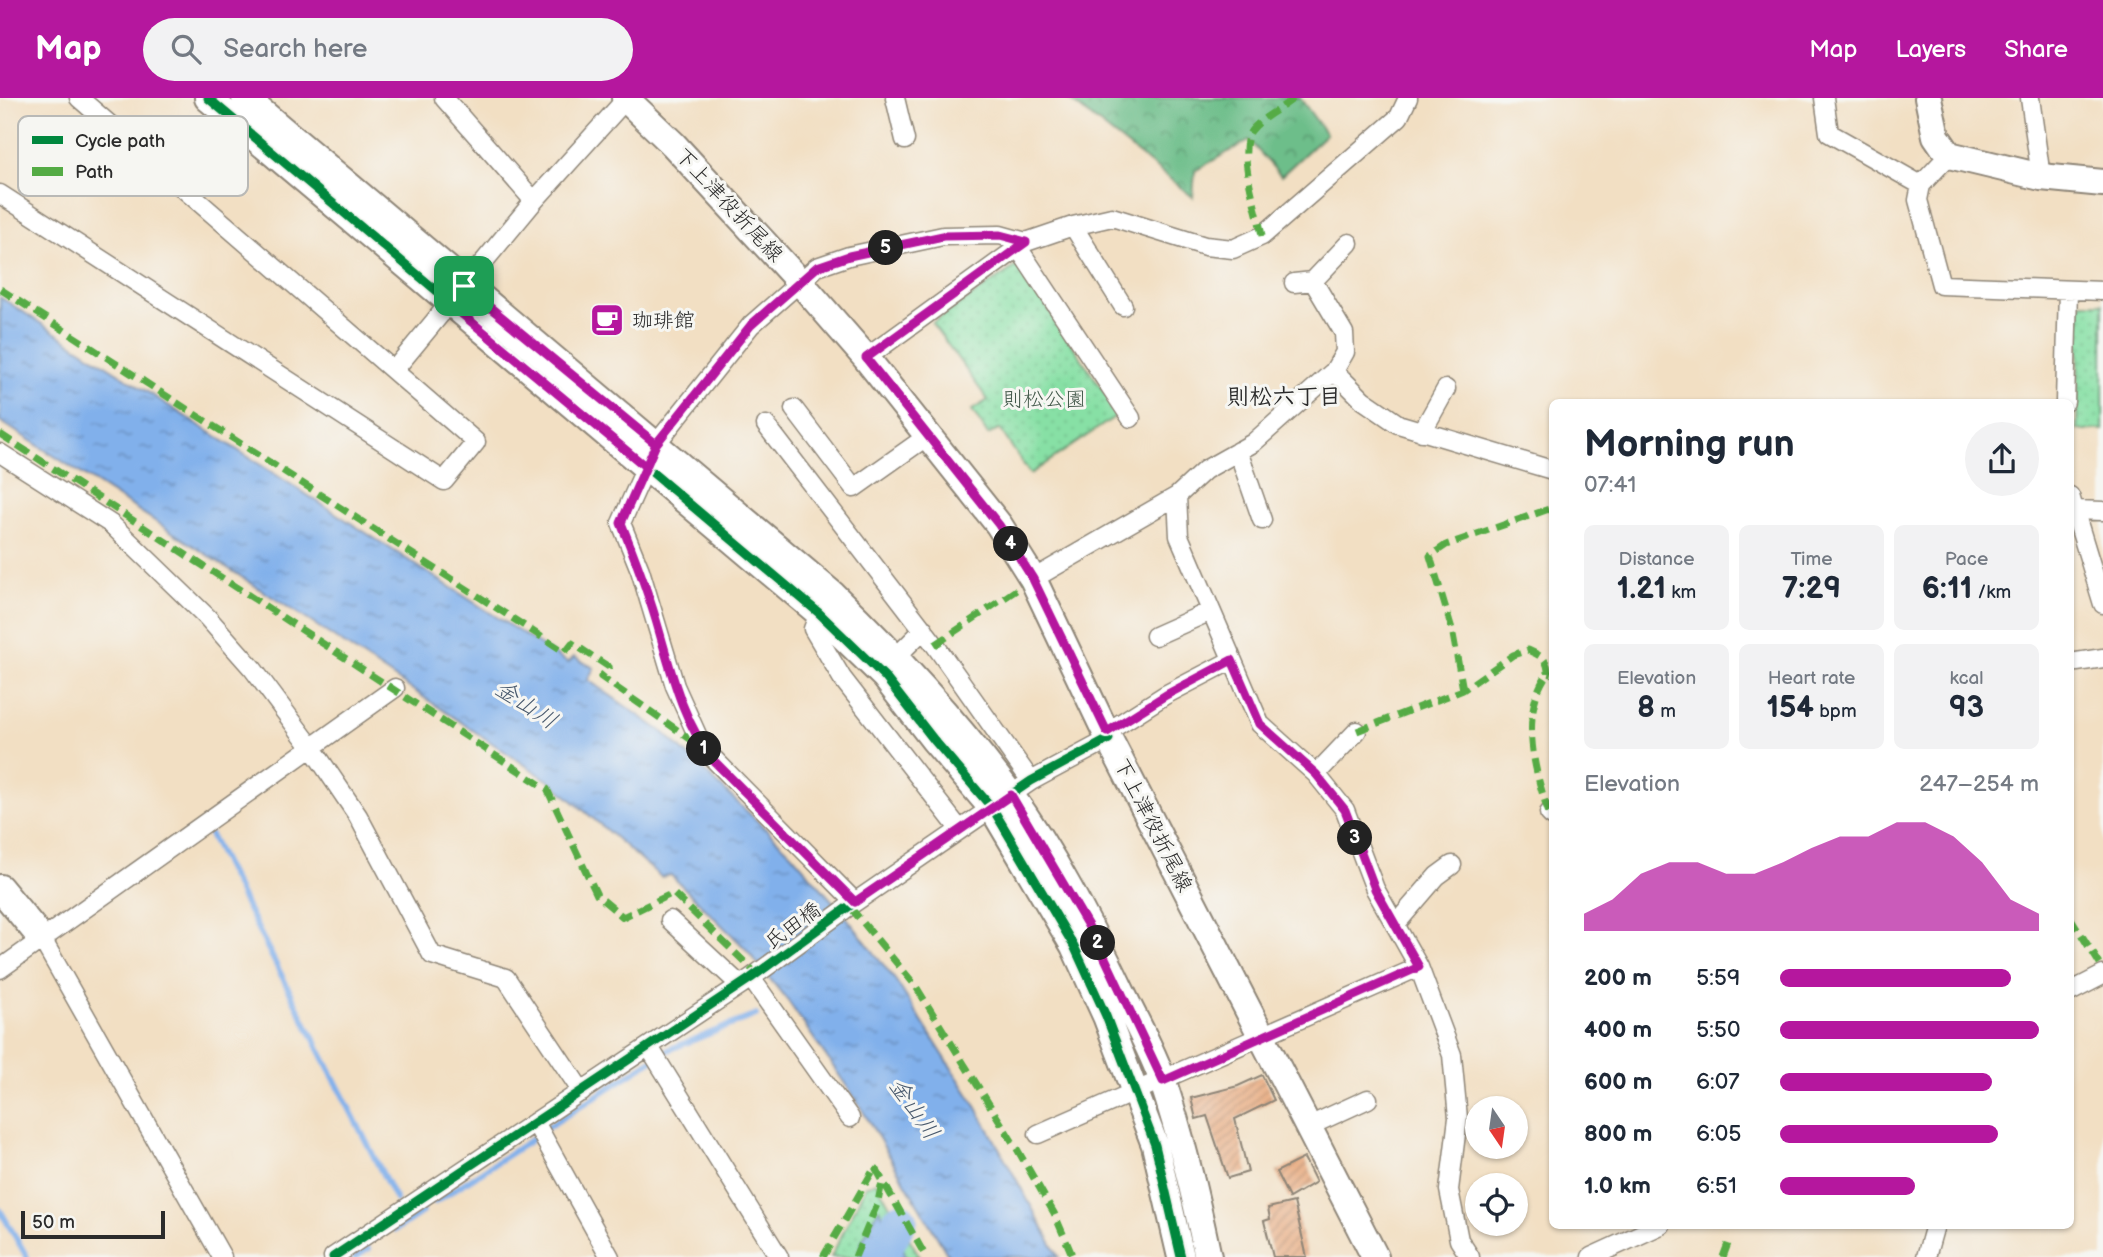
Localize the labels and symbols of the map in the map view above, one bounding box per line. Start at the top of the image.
legend [18,116,248,196]
text: Cycle path [75,130,165,153]
street label: 下上津役折尾線 [670,143,788,267]
text: Path [75,161,113,184]
pin: 5 [868,230,903,266]
pin [434,256,494,316]
cafe icon: 珈琲館 [588,301,626,339]
place label: 珈琲館 [632,308,695,333]
district label: 則松六丁目 [1227,383,1342,411]
park label: 則松公園 [1002,387,1086,412]
pin: 4 [993,526,1028,562]
water label: 金山川 [489,674,563,736]
pin: 1 [686,732,722,766]
street label: 下上津役折尾線 [1108,754,1198,896]
pin: 3 [1338,820,1372,856]
street label: 氏田橋 [760,897,826,955]
pin: 2 [1080,926,1116,960]
water label: 金山川 [883,1073,945,1145]
north arrow [1465,1096,1528,1158]
scale bar [21,1208,164,1240]

